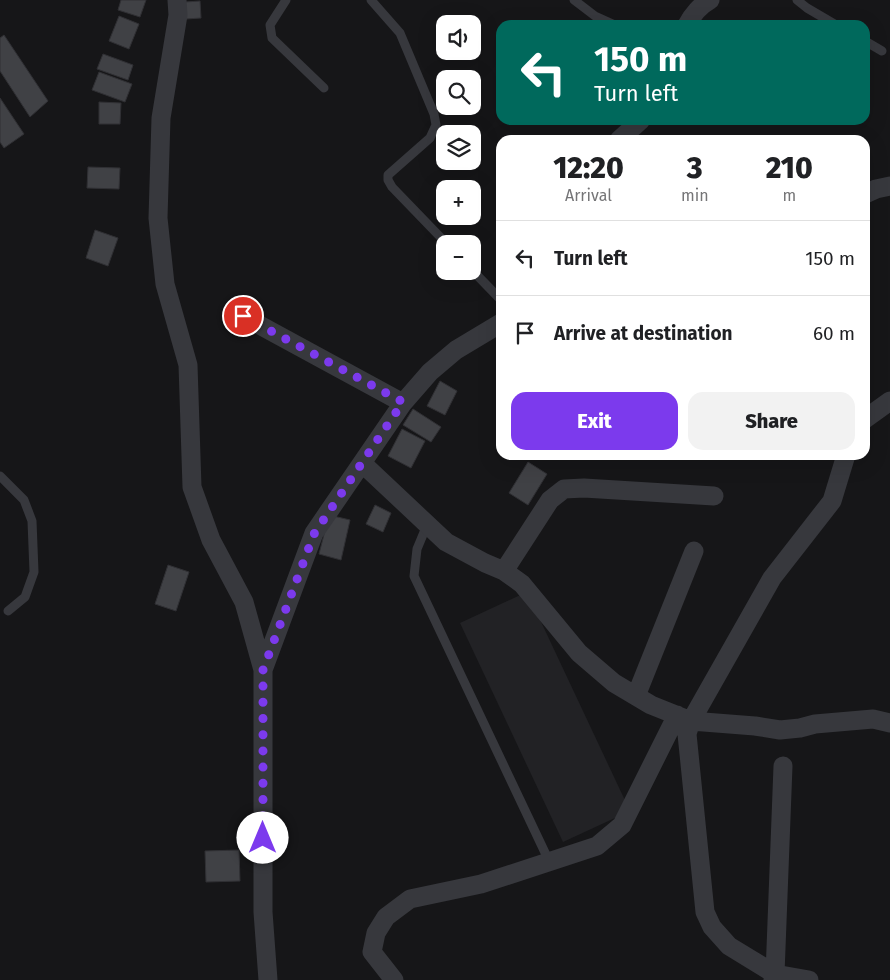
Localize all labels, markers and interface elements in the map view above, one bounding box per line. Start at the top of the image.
map controls [436,15,481,280]
button: sound [436,15,481,60]
text: 150 m [594,38,687,80]
icon: left [511,40,576,105]
button: search [436,70,481,115]
text: Turn left [594,80,678,107]
button: layers [436,125,481,170]
text: 12:20 [553,150,624,186]
text: 3 [687,150,703,186]
text: 210 [766,150,813,186]
button: + [436,180,481,225]
text: Arrival [565,186,612,205]
text: min [681,186,709,205]
text: m [782,186,796,205]
button: − [436,235,481,280]
icon: left [511,244,539,272]
text: Turn left [554,247,628,270]
text: 150 m [805,247,855,270]
pin [222,295,264,337]
icon: arrive [229,302,257,330]
icon: arrive [511,319,539,347]
text: Arrive at destination [554,322,733,345]
text: 60 m [813,322,855,345]
button: Exit [511,392,678,450]
button: Share [688,392,855,450]
position arrow [236,811,288,863]

